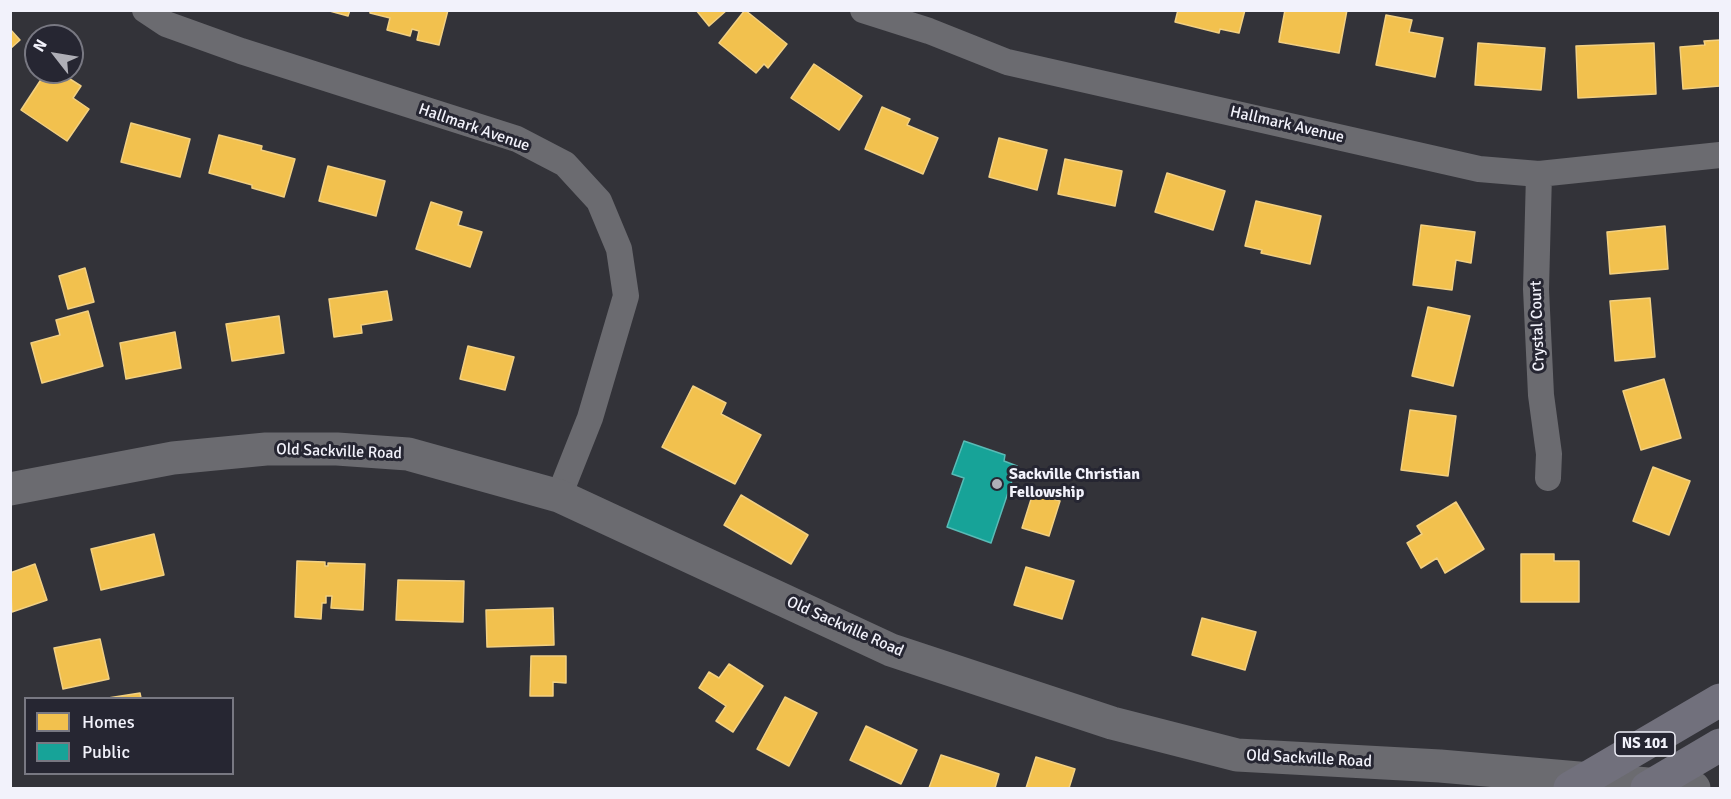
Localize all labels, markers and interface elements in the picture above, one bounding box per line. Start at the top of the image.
north arrow [24,24,84,84]
text: N [29,36,52,56]
street label: Hallmark Avenue [416,100,532,156]
street label: Hallmark Avenue [1228,103,1346,147]
street label: Crystal Court [1527,280,1549,372]
street label: Old Sackville Road [276,440,402,464]
place label: Sackville Christian Fellowship [1009,465,1140,503]
marker: Sackville Christian Fellowship [990,477,1004,491]
street label: Old Sackville Road [784,593,906,661]
legend [24,697,234,775]
text: Homes [82,711,135,733]
road number: NS 101 [1615,732,1675,756]
text: Public [82,741,130,763]
street label: Old Sackville Road [1246,746,1372,772]

